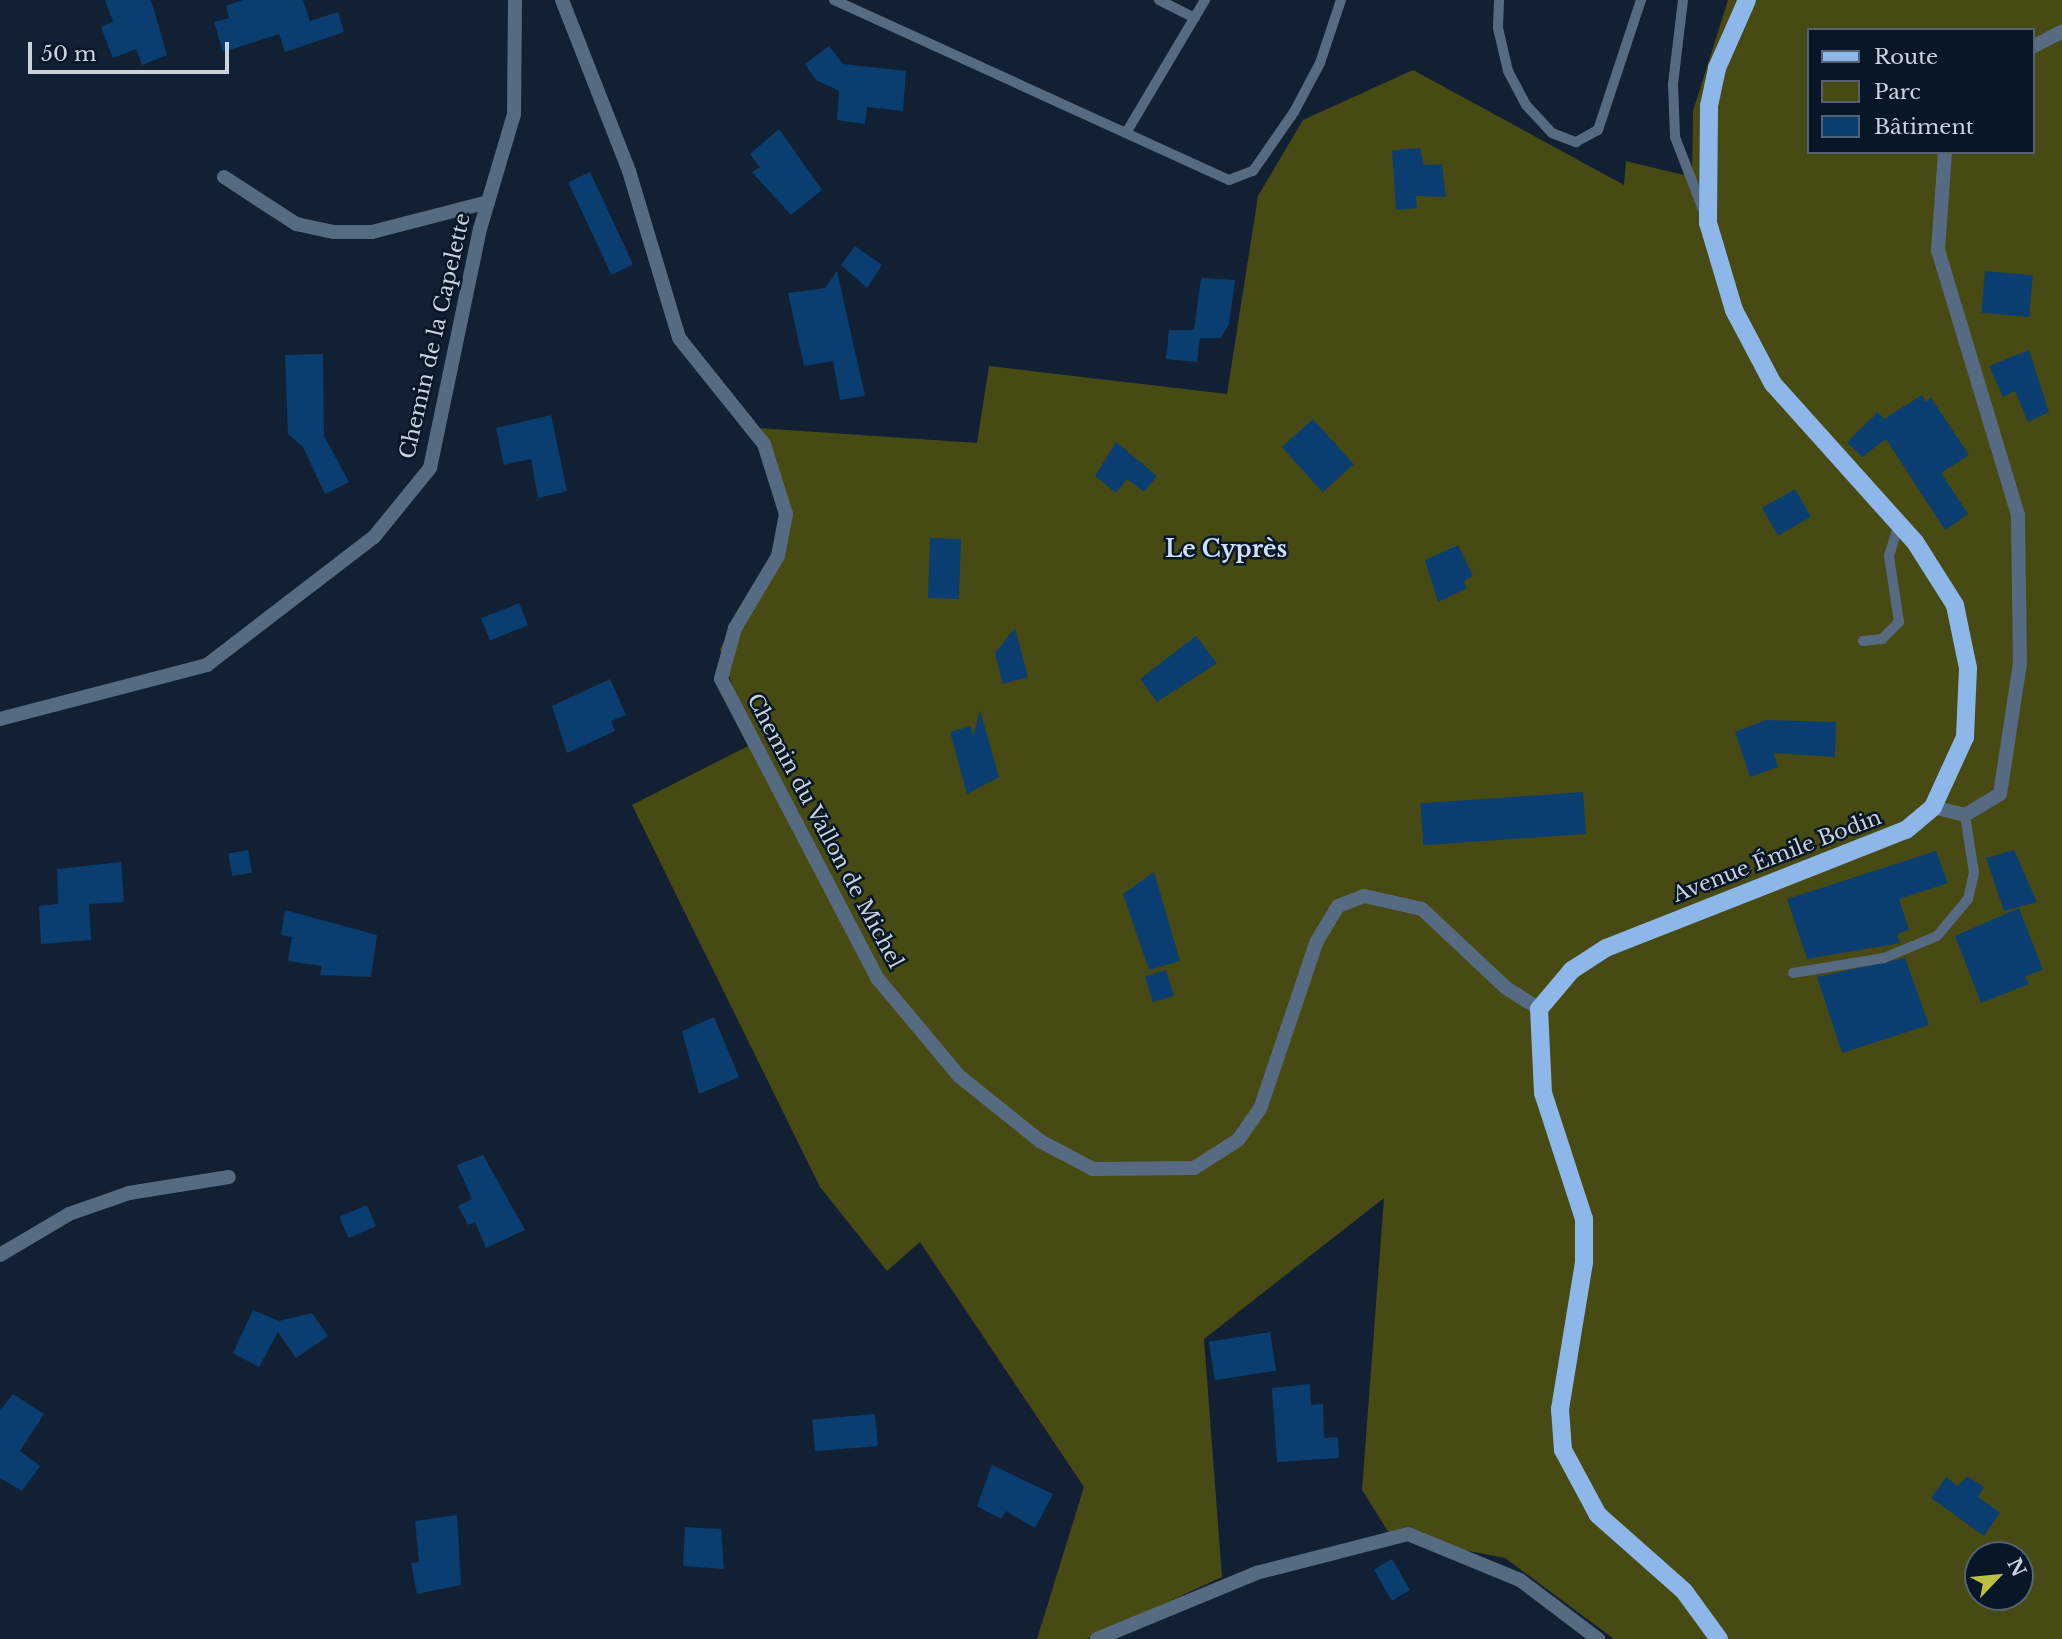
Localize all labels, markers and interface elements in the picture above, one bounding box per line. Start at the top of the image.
scale bar [32,28,233,72]
legend [1806,28,2034,154]
text: 50 m [41,41,96,67]
text: Route [1874,44,1938,70]
text: Parc [1874,79,1921,105]
text: Bâtiment [1874,114,1974,140]
street label: Chemin de la Capelette [394,211,476,461]
district label: Le Cyprès [1165,535,1287,563]
street label: Chemin du Vallon de Michel [741,689,909,973]
street label: Avenue Émile Bodin [1669,805,1885,907]
north arrow [1964,1541,2034,1611]
text: N [2002,1554,2031,1581]

